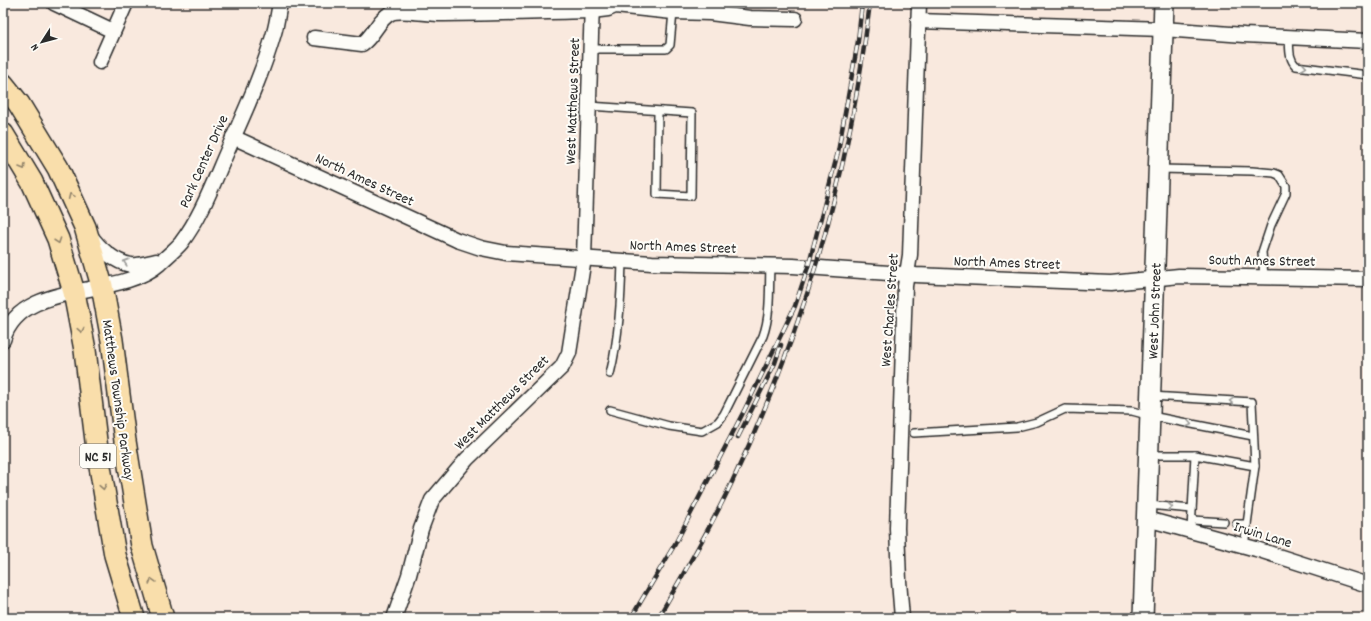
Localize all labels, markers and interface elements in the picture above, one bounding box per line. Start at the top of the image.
north arrow [22,22,62,62]
street label: West Matthews Street [561,37,587,165]
text: N [27,39,44,54]
one-way arrow [1301,62,1307,71]
street label: Park Center Drive [174,111,235,212]
street label: North Ames Street [311,148,418,214]
one-way arrow [19,163,26,170]
one-way arrow [68,193,76,201]
street label: North Ames Street [629,235,737,261]
one-way arrow [53,238,62,245]
street label: South Ames Street [1208,250,1316,274]
street label: North Ames Street [953,251,1061,277]
street label: West Charles Street [876,252,906,368]
one-way arrow [123,259,130,267]
street label: West John Street [1143,262,1169,360]
street label: Matthews Township Parkway [95,318,139,483]
one-way arrow [77,327,85,334]
street label: West Matthews Street [450,351,555,456]
one-way arrow [1229,397,1235,406]
one-way arrow [1186,419,1192,427]
road number: NC 51 [80,444,116,468]
one-way arrow [99,484,107,490]
one-way arrow [1167,502,1173,511]
street label: Irwin Lane [1231,517,1295,555]
one-way arrow [148,577,157,584]

